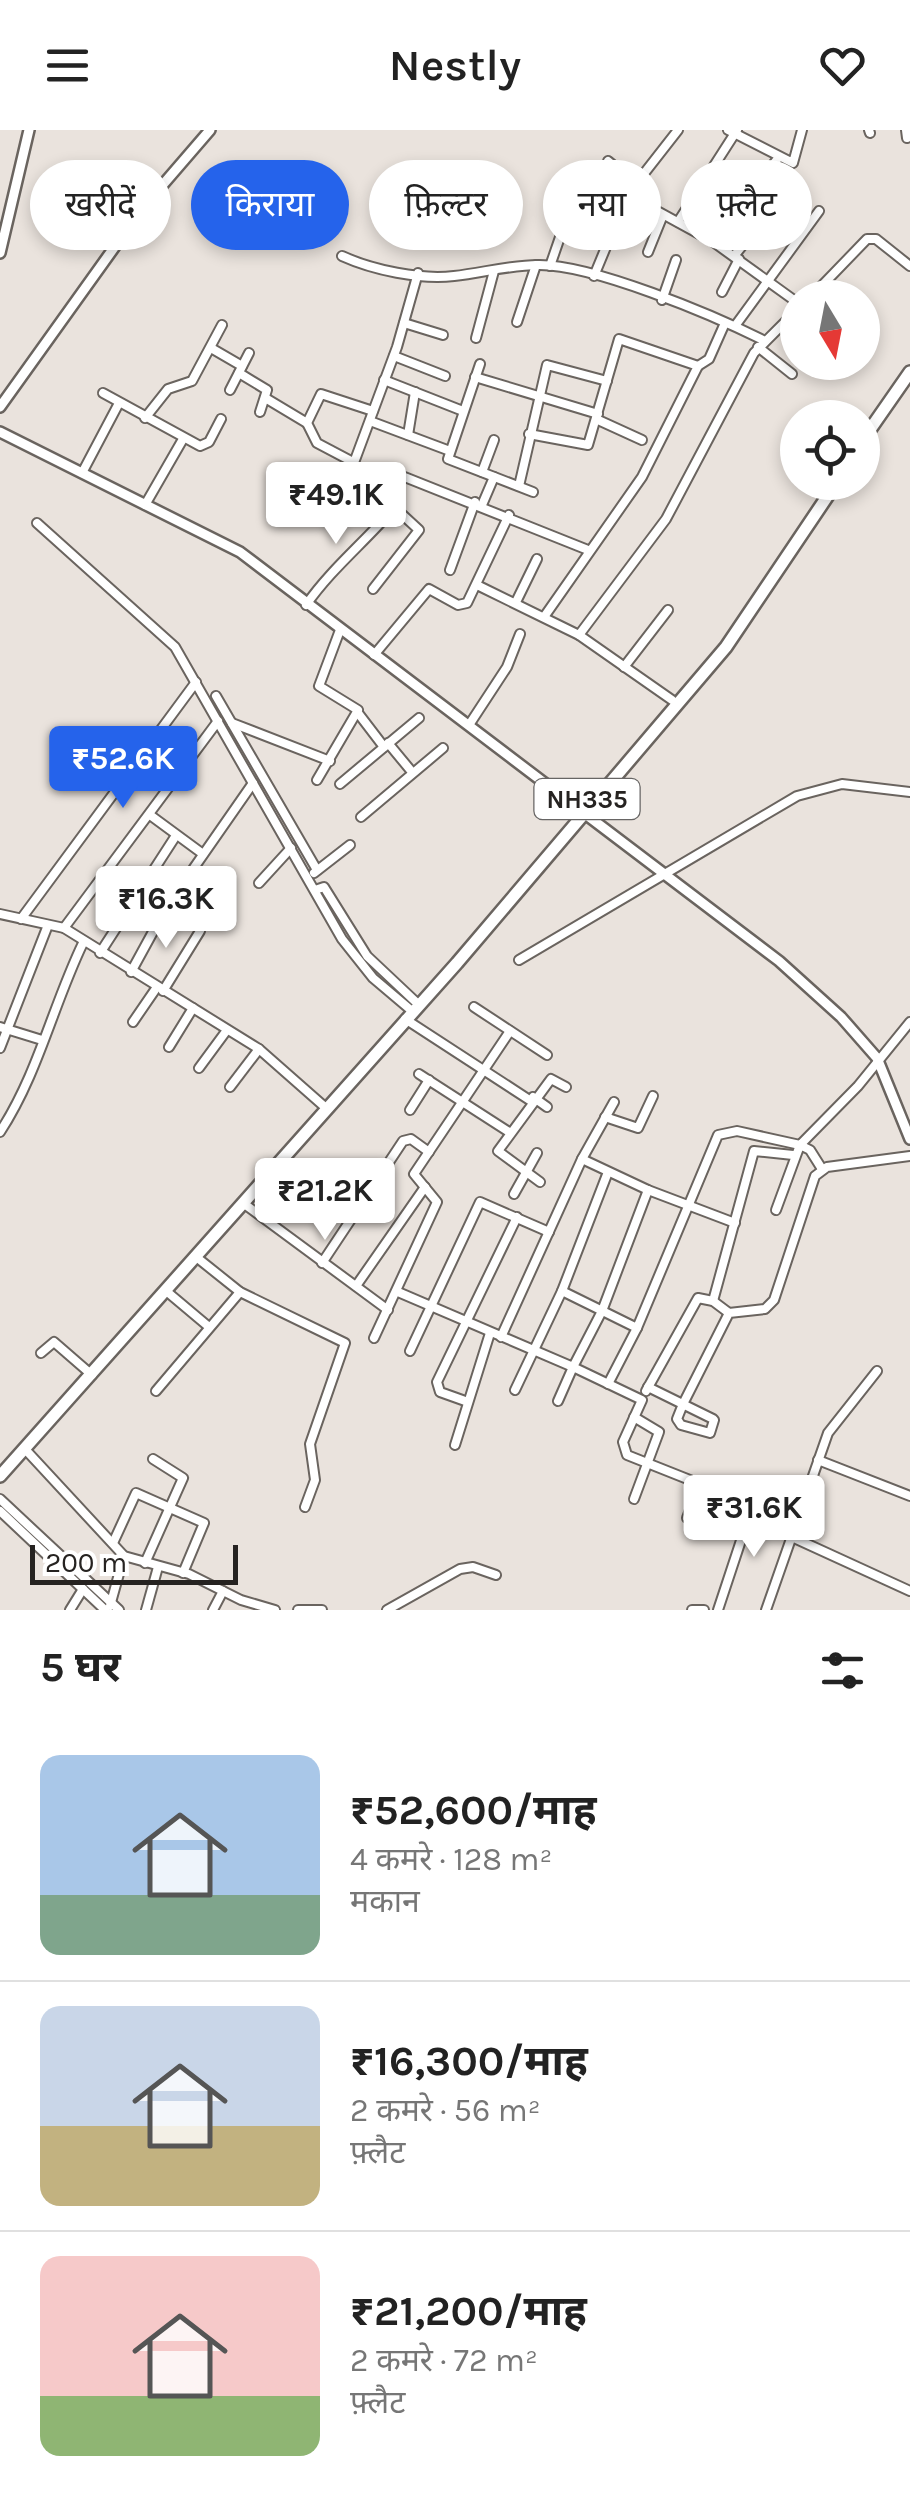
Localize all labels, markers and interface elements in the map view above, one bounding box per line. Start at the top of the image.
icon: menu [40,38,95,93]
icon: heart [815,38,870,93]
text: Nestly [389,39,521,91]
chip: खरीदें [30,160,171,250]
chip: किराया [191,160,349,250]
chip: फ़िल्टर [369,160,523,250]
chip: नया [543,160,661,250]
chip: फ़्लैट [681,160,812,250]
north arrow [780,280,880,380]
map controls [780,280,880,500]
button: locate [780,400,880,500]
pin: ₹49.1K [255,462,417,547]
text: ₹49.1K [288,476,384,513]
pin: ₹52.6K [42,726,204,811]
text: ₹52.6K [71,740,175,777]
road number: NH335 [534,779,640,819]
pin: ₹16.3K [85,866,247,951]
text: ₹16.3K [118,880,214,917]
pin: ₹21.2K [244,1158,406,1243]
text: ₹21.2K [277,1172,373,1209]
pin: ₹31.6K [673,1475,835,1560]
text: ₹31.6K [706,1489,802,1526]
scale bar [30,1540,238,1584]
text: 200 m [45,1546,127,1579]
text: 5 घर [40,1642,121,1692]
icon: filters [815,1643,870,1698]
text: ₹52,600/माह [350,1785,596,1835]
icon: home [120,1795,240,1915]
text: 4 कमरे · 128 m² [350,1841,552,1878]
text: मकान [350,1883,420,1920]
text: ₹16,300/माह [350,2036,588,2086]
icon: home [120,2046,240,2166]
text: 2 कमरे · 56 m² [350,2092,541,2129]
text: फ़्लैट [350,2134,405,2171]
text: ₹21,200/माह [350,2286,587,2336]
icon: home [120,2296,240,2416]
text: 2 कमरे · 72 m² [350,2342,538,2379]
text: फ़्लैट [350,2384,405,2421]

